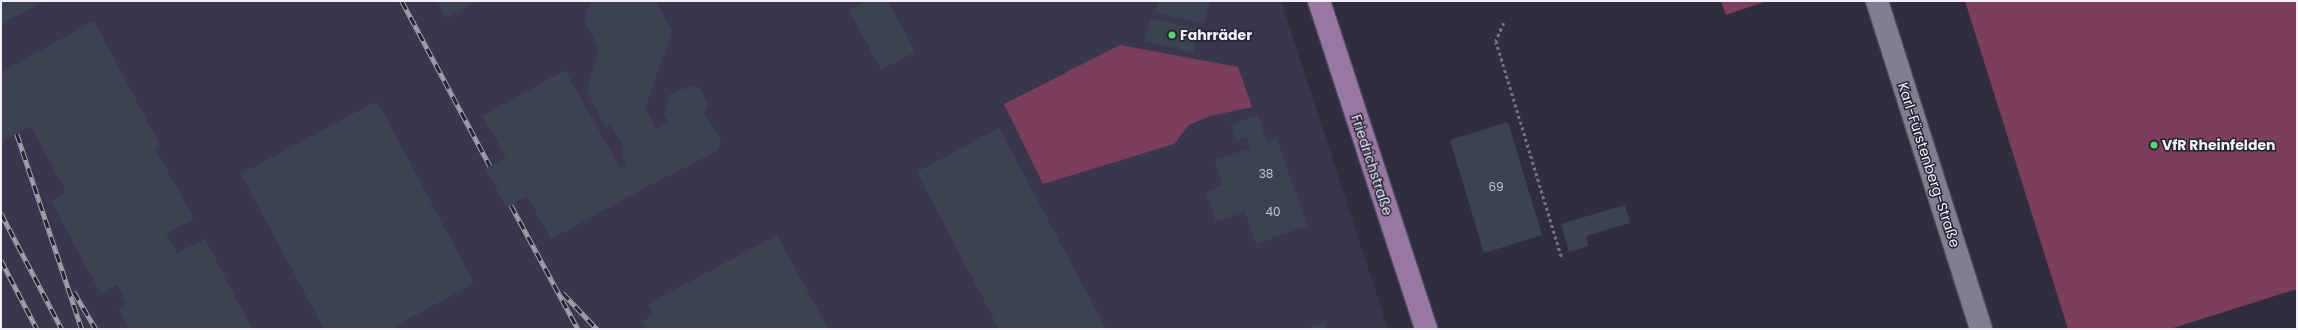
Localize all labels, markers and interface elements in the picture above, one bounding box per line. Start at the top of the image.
place label: Fahrräder [1180,27,1252,43]
marker: Fahrräder [1167,30,1177,40]
street label: Karl-Fürstenberg-Straße [1894,80,1964,250]
street label: Friedrichstraße [1348,112,1396,218]
place label: VfR Rheinfelden [2162,137,2275,153]
marker: VfR Rheinfelden [2149,140,2159,150]
house number: 38 [1259,167,1273,181]
house number: 69 [1488,180,1504,194]
house number: 40 [1265,205,1281,219]

